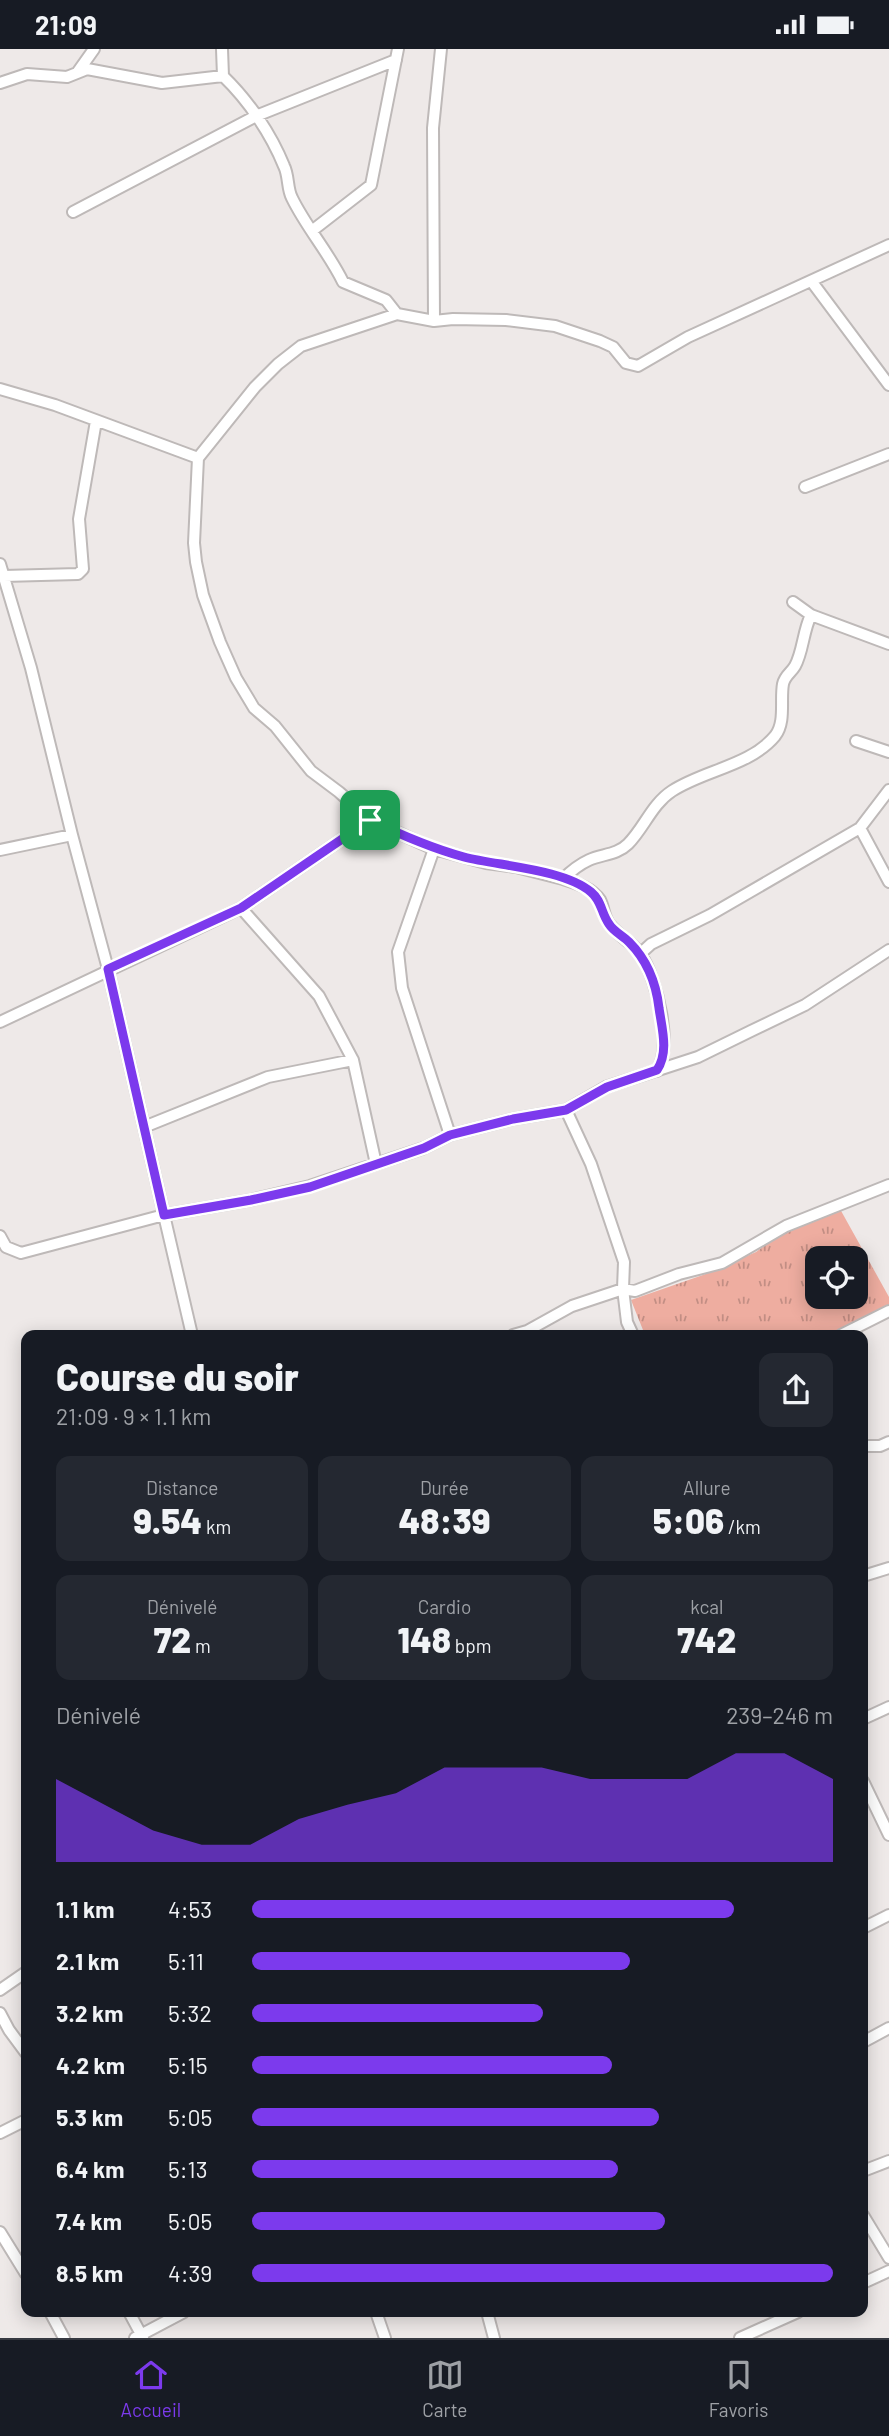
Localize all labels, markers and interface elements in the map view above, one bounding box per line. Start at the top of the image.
text: 21:09 [35,9,97,40]
pin [340,790,400,850]
icon: arrive [351,801,389,839]
map controls [805,1246,868,1309]
button: locate [805,1246,868,1309]
text: Course du soir [56,1353,299,1399]
button: share [759,1353,833,1427]
text: 21:09 · 9 × 1.1 km [56,1402,211,1430]
text: Distance [146,1476,218,1499]
text: Durée [420,1476,469,1499]
text: Allure [683,1476,731,1499]
text: 9.54 [133,1499,202,1541]
text: 48:39 [399,1499,490,1541]
text: 5:06 [653,1499,724,1541]
text: km [202,1515,231,1538]
text: /km [724,1515,761,1538]
text: Dénivelé [147,1595,217,1618]
text: Cardio [418,1595,471,1618]
text: kcal [690,1595,723,1618]
text: 72 [154,1618,191,1660]
text: 148 [398,1618,451,1660]
text: 742 [677,1618,737,1660]
text: m [191,1634,211,1657]
text: bpm [451,1634,491,1657]
text: Dénivelé [56,1701,141,1729]
text: 239–246 m [726,1701,833,1729]
text: 1.1 km [56,1895,115,1923]
text: 4:53 [168,1895,212,1923]
text: 2.1 km [56,1947,119,1975]
text: 5:11 [168,1947,204,1975]
text: 3.2 km [56,1999,124,2027]
text: 5:32 [168,1999,212,2027]
text: 4.2 km [56,2051,125,2079]
text: 5:15 [168,2051,208,2079]
text: 5.3 km [56,2103,123,2131]
text: 5:05 [168,2103,212,2131]
text: 6.4 km [56,2155,125,2183]
text: 5:13 [168,2155,208,2183]
text: 7.4 km [56,2207,122,2235]
text: 5:05 [168,2207,212,2235]
text: 8.5 km [56,2259,123,2287]
text: 4:39 [168,2259,212,2287]
tab: Accueil [121,2356,181,2421]
tab: Carte [422,2356,467,2421]
tab: Favoris [709,2356,768,2421]

